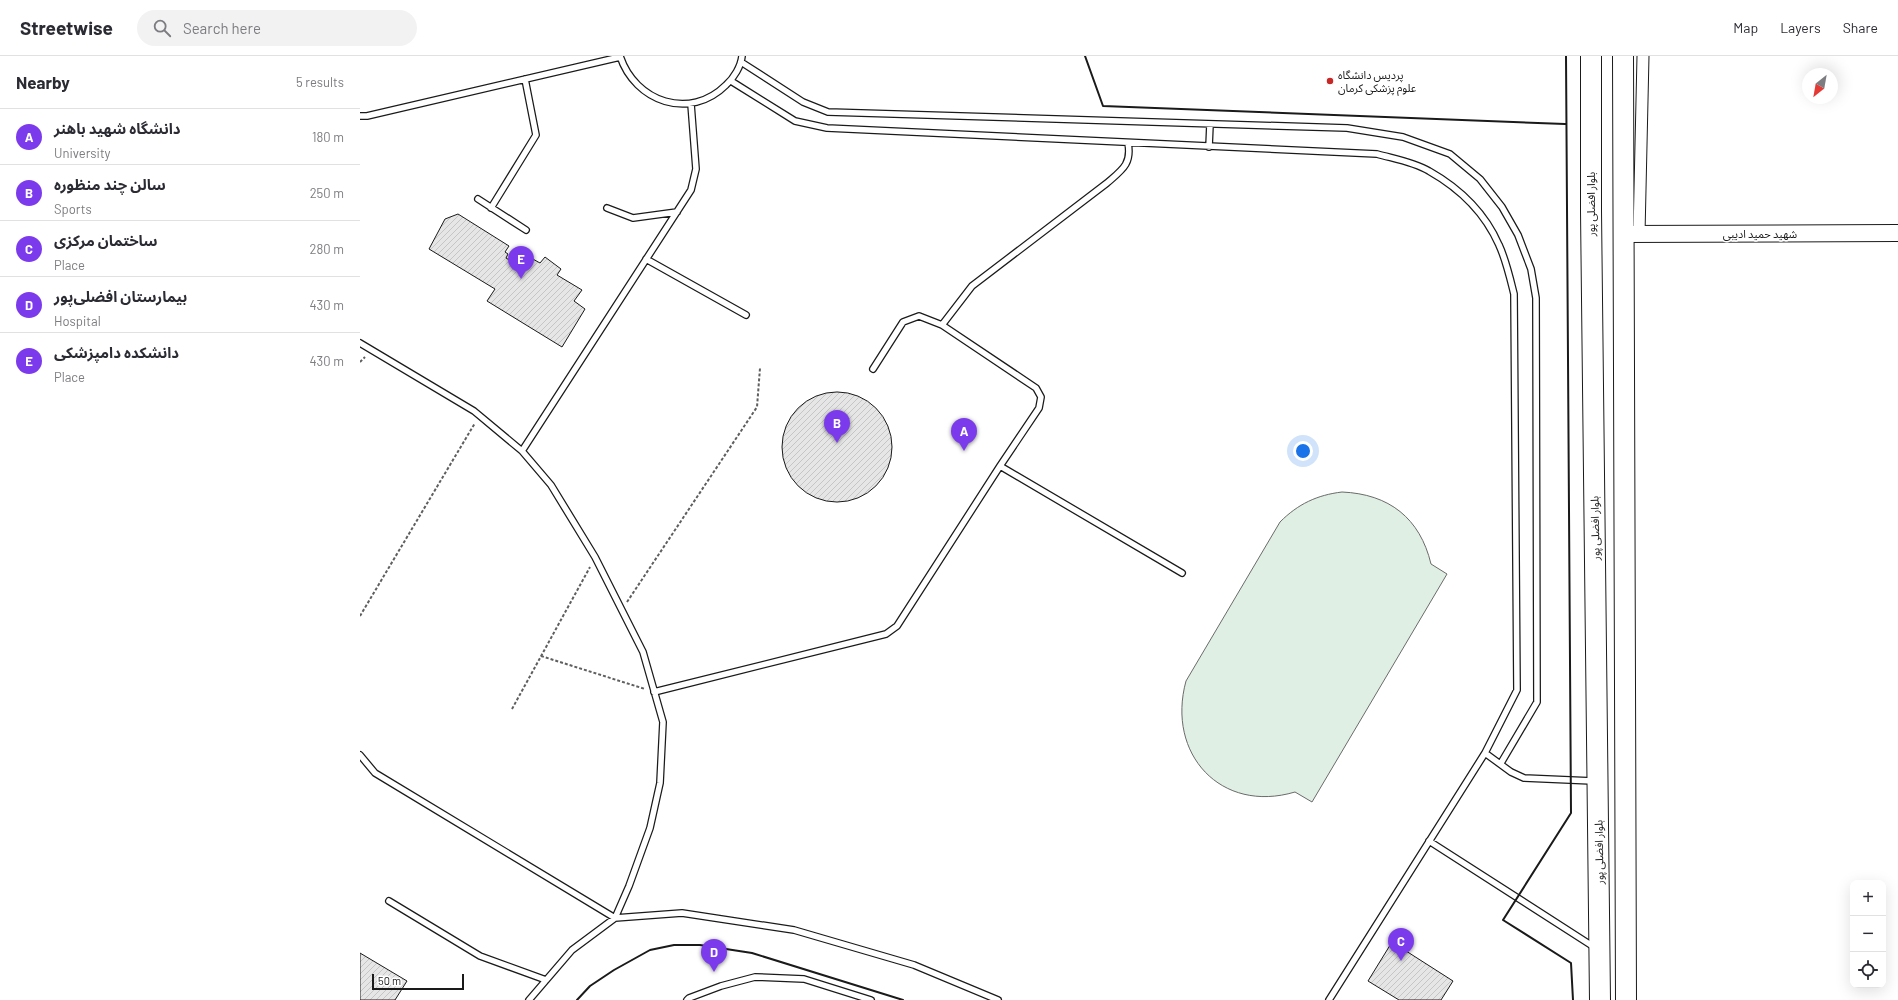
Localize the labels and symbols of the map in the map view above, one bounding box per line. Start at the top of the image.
place label: پردیس دانشگاه علوم پزشکی کرمان [1338,68,1417,96]
north arrow [1802,68,1838,104]
marker: پردیس دانشگاه علوم پزشکی کرمان [1325,76,1335,86]
street label: بلوار افضلی پور [1584,172,1599,237]
street label: شهید حمید ادیبی [1723,227,1798,241]
pin: E [508,246,534,279]
pin: B [824,410,850,443]
pin: A [951,418,977,451]
your location [1293,441,1313,461]
street label: بلوار افضلی پور [1587,496,1604,561]
street label: بلوار افضلی پور [1591,820,1608,885]
pin: C [1388,928,1414,961]
pin: D [701,939,727,972]
scale bar [372,972,464,991]

